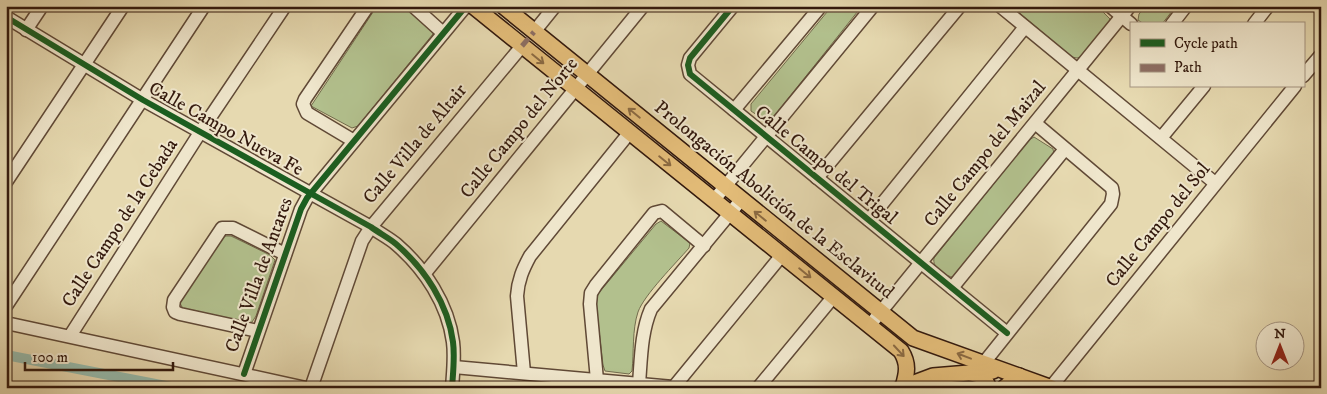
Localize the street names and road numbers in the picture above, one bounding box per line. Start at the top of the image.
street label: Calle Campo del Norte [455,53,583,203]
street label: Calle Campo del Maizal [919,76,1051,232]
street label: Calle Campo Nueva Fe [144,77,308,181]
street label: Calle Villa de Altair [358,79,472,209]
street label: Prolongación Abolición de la Esclavitud [650,96,899,304]
street label: Calle Campo del Trigal [750,101,902,230]
street label: Calle Campo de la Cebada [57,134,183,312]
street label: Calle Campo del Sol [1101,158,1216,292]
street label: Calle Villa de Antares [220,194,298,356]

